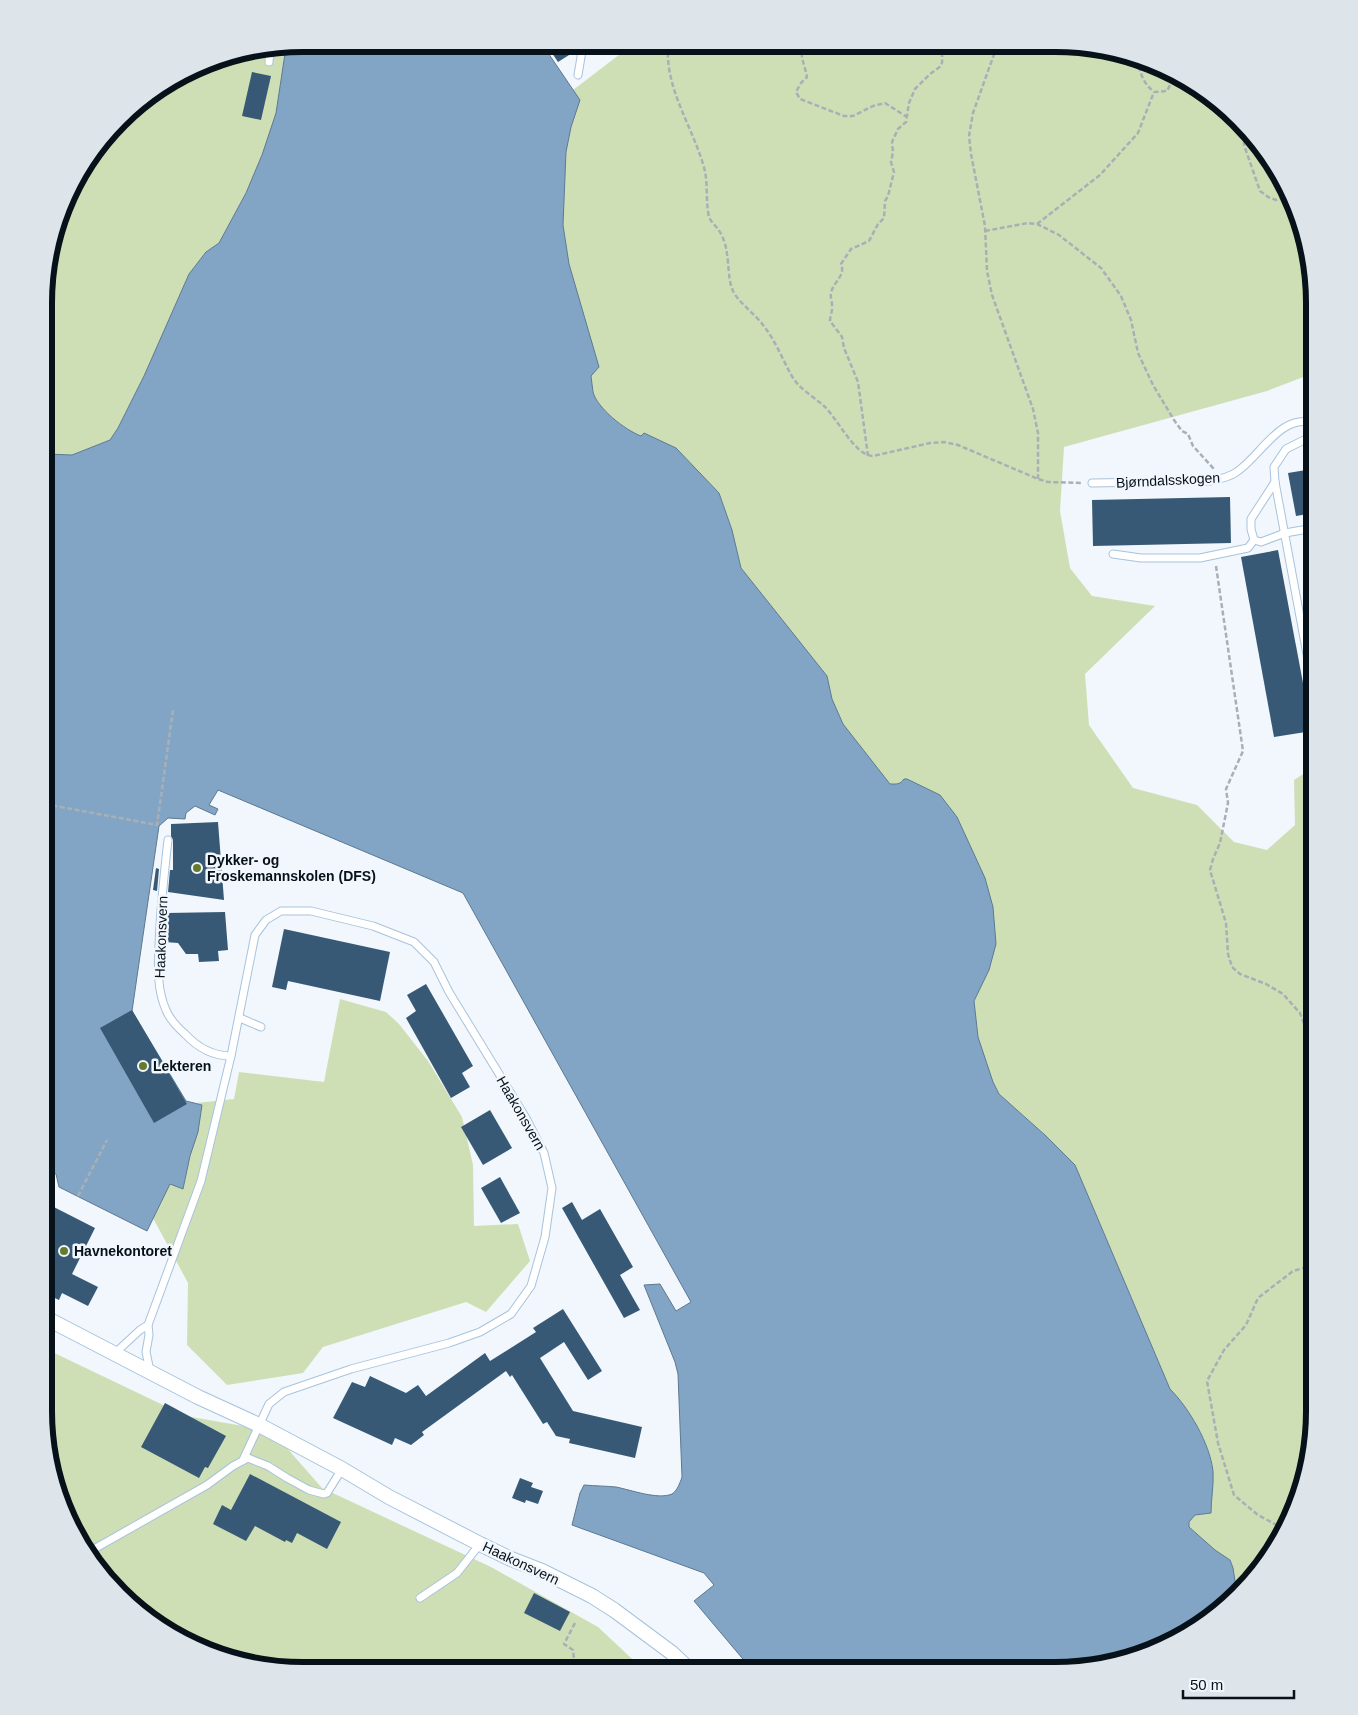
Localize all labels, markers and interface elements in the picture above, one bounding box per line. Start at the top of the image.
street label: Bjørndalsskogen [1116,469,1220,491]
place label: Dykker- og Froskemannskolen (DFS) [207,852,376,884]
marker: Dykker- og Froskemannskolen (DFS) [191,862,203,874]
street label: Haakonsvern [152,895,170,979]
place label: Lekteren [153,1058,211,1074]
marker: Lekteren [137,1060,149,1072]
street label: Haakonsvern [493,1073,549,1153]
place label: Havnekontoret [74,1243,172,1259]
marker: Havnekontoret [58,1245,70,1257]
street label: Haakonsvern [480,1538,562,1588]
scale bar [1183,1668,1294,1700]
text: 50 m [1190,1676,1223,1693]

